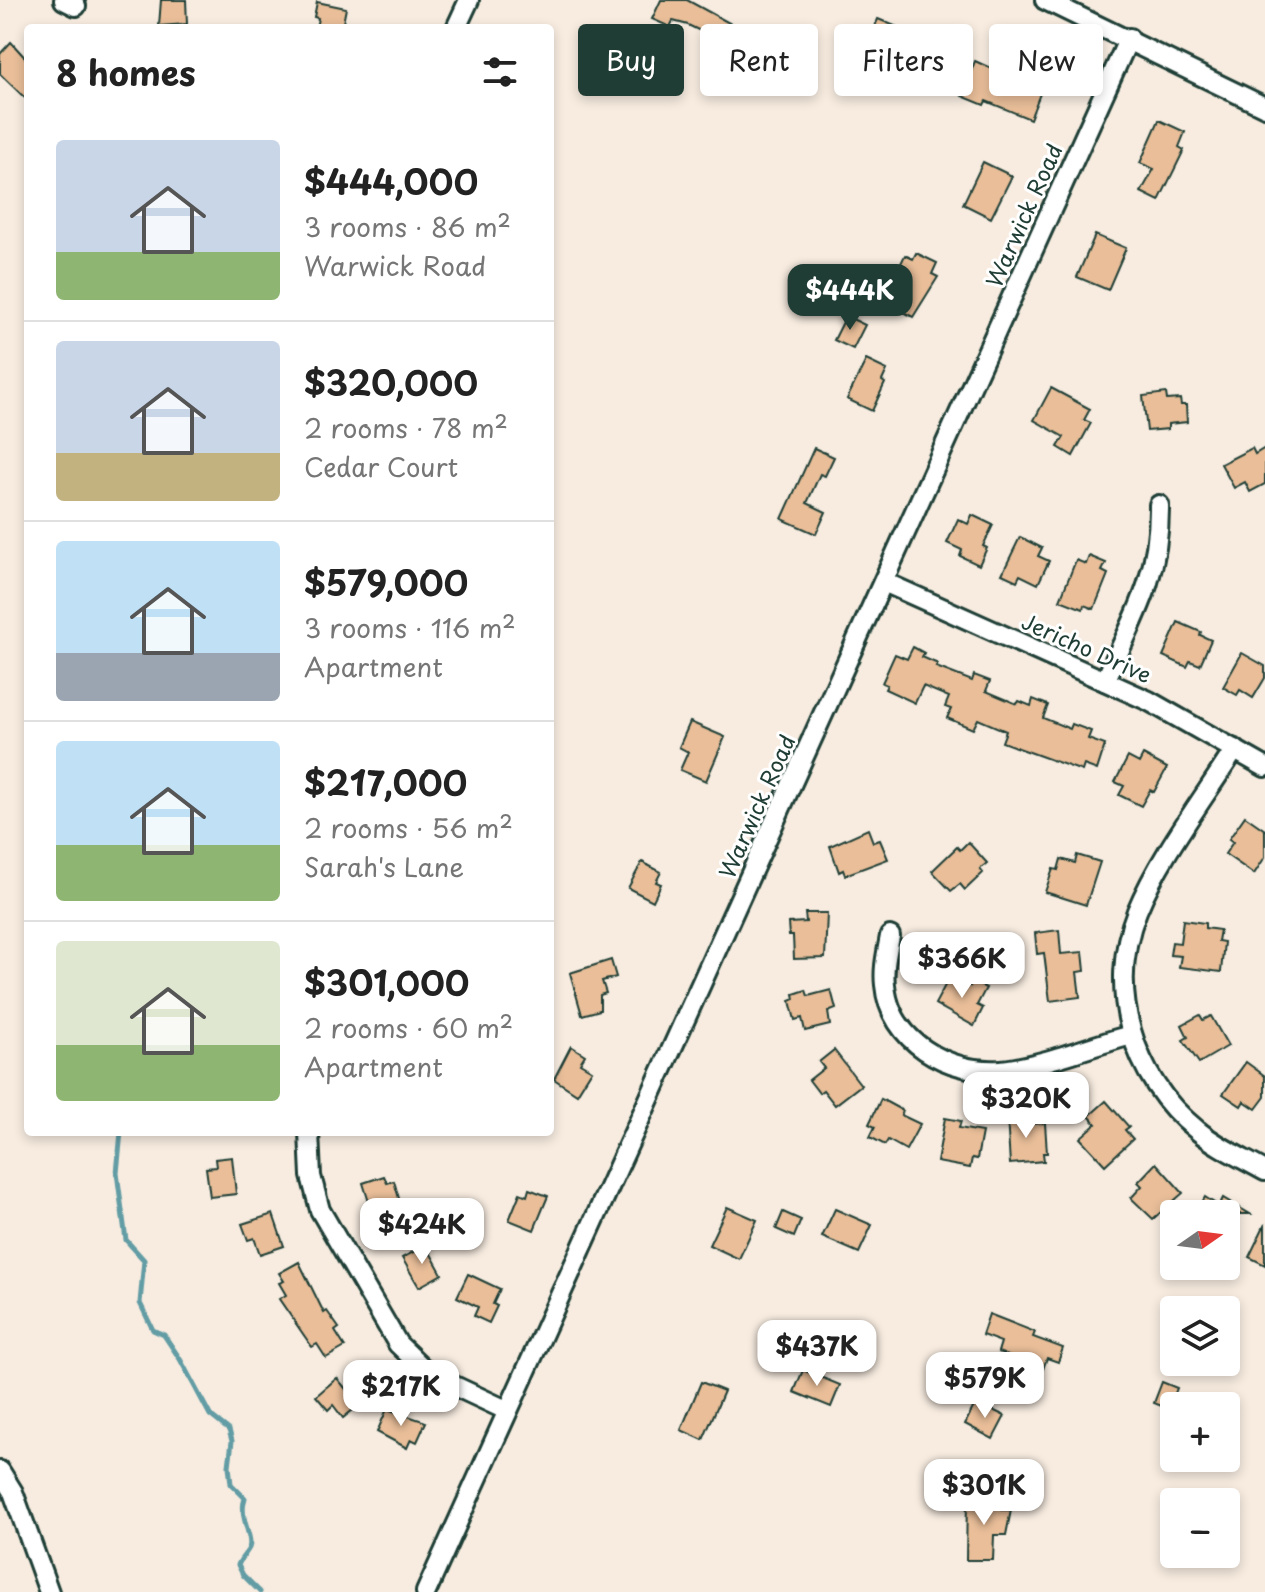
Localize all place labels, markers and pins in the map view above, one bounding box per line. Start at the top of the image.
pin: $444K [794,264,906,332]
pin: $366K [906,932,1018,1000]
pin: $320K [970,1072,1082,1140]
pin: $424K [366,1198,478,1266]
pin: $437K [761,1320,873,1388]
pin: $579K [929,1352,1041,1420]
pin: $217K [345,1360,457,1428]
pin: $301K [928,1459,1040,1527]

